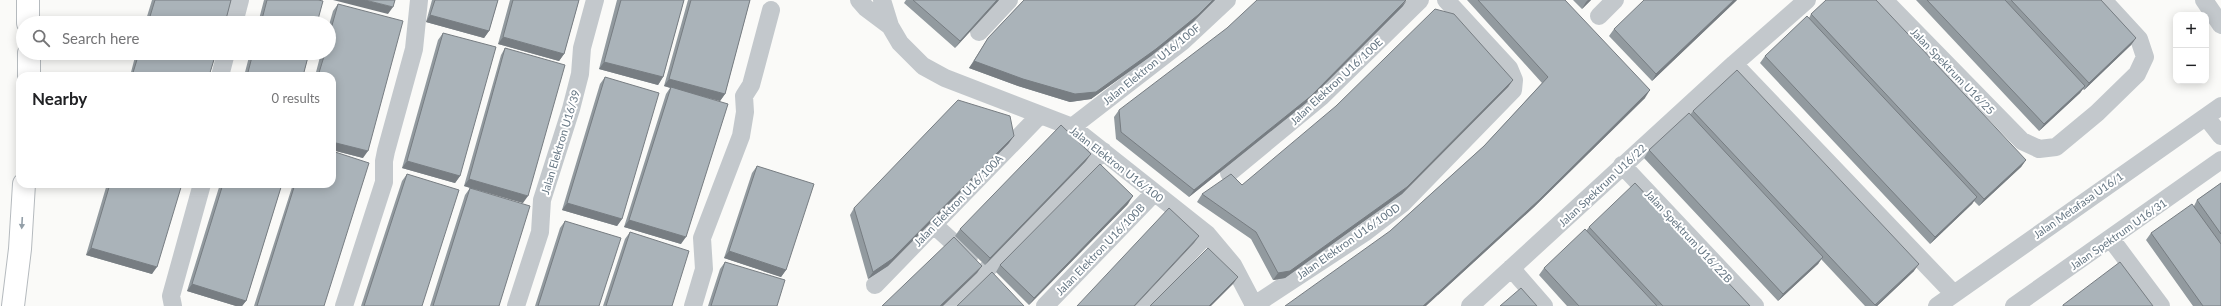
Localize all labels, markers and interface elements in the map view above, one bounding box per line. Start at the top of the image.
map controls [2173,12,2209,84]
button: + [2173,12,2209,48]
search box [16,16,336,60]
street label: Jalan Elektron U16/100F [1100,21,1202,107]
street label: Jalan Spektrum U16/25 [1908,25,1998,117]
icon: search [30,27,52,49]
text: Search here [62,29,139,47]
street label: Jalan Elektron U16/100E [1287,35,1385,127]
button: − [2173,48,2209,84]
text: Nearby [32,88,87,109]
street label: Jalan Elektron U16/39 [538,88,582,196]
text: 0 results [272,90,320,106]
street label: Jalan Elektron U16/100 [1068,123,1167,205]
street label: Jalan Spektrum U16/22 [1556,141,1648,229]
street label: Jalan Elektron U16/100A [911,151,1006,249]
street label: Jalan Metafasa U16/1 [2031,169,2125,241]
street label: Jalan Spektrum U16/22B [1643,187,1735,285]
street label: Jalan Spektrum U16/31 [2067,196,2169,272]
street label: Jalan Elektron U16/100D [1294,200,1402,282]
street label: Jalan Elektron U16/100B [1053,201,1147,297]
one-way arrow [18,217,25,229]

